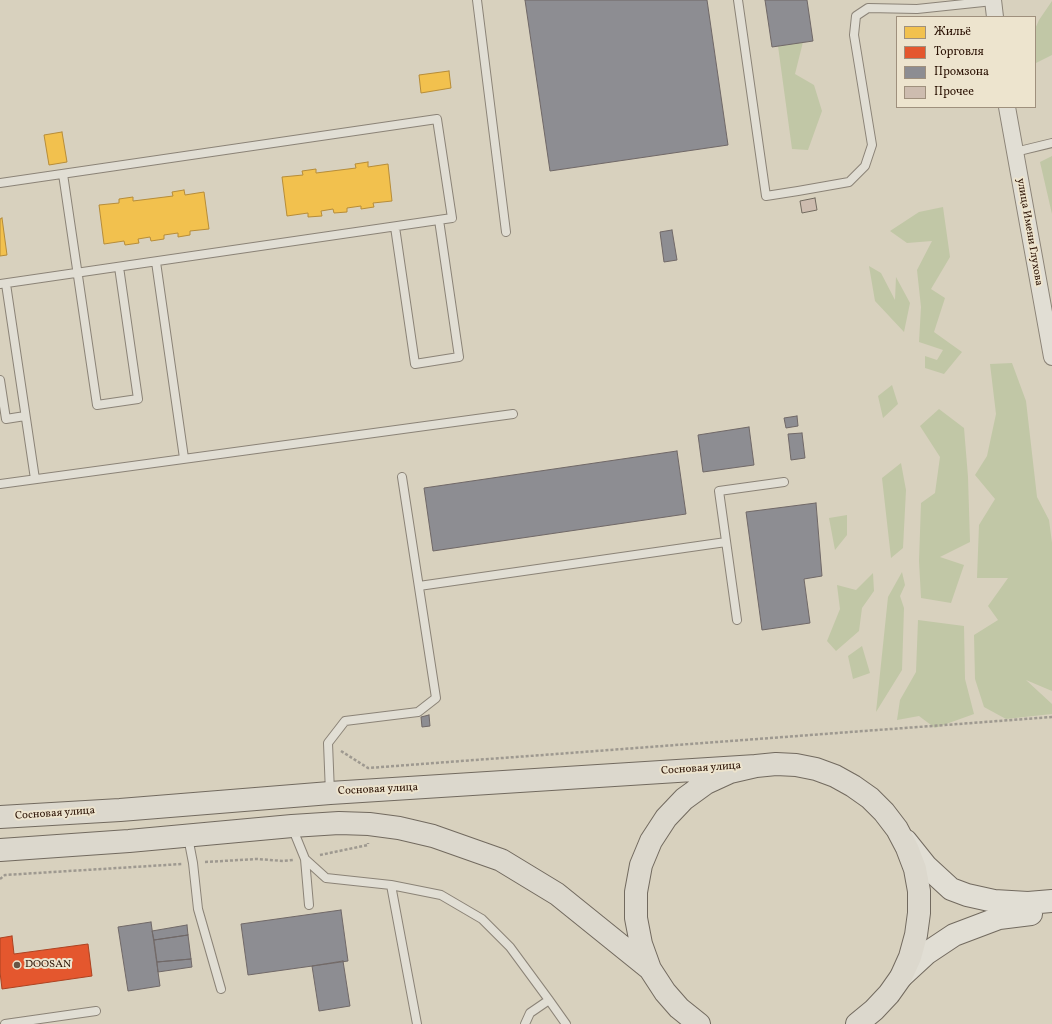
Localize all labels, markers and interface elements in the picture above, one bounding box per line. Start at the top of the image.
legend [896,16,1036,108]
text: Жильё [934,24,971,40]
text: Торговля [934,44,984,60]
text: Промзона [934,64,989,80]
text: Прочее [934,84,974,100]
street label: улица Имени Глухова [1013,177,1045,287]
street label: Сосновая улица [661,760,741,778]
street label: Сосновая улица [338,781,418,799]
street label: Сосновая улица [15,805,95,823]
place label: DOOSAN [25,958,71,972]
marker: DOOSAN [12,960,22,970]

